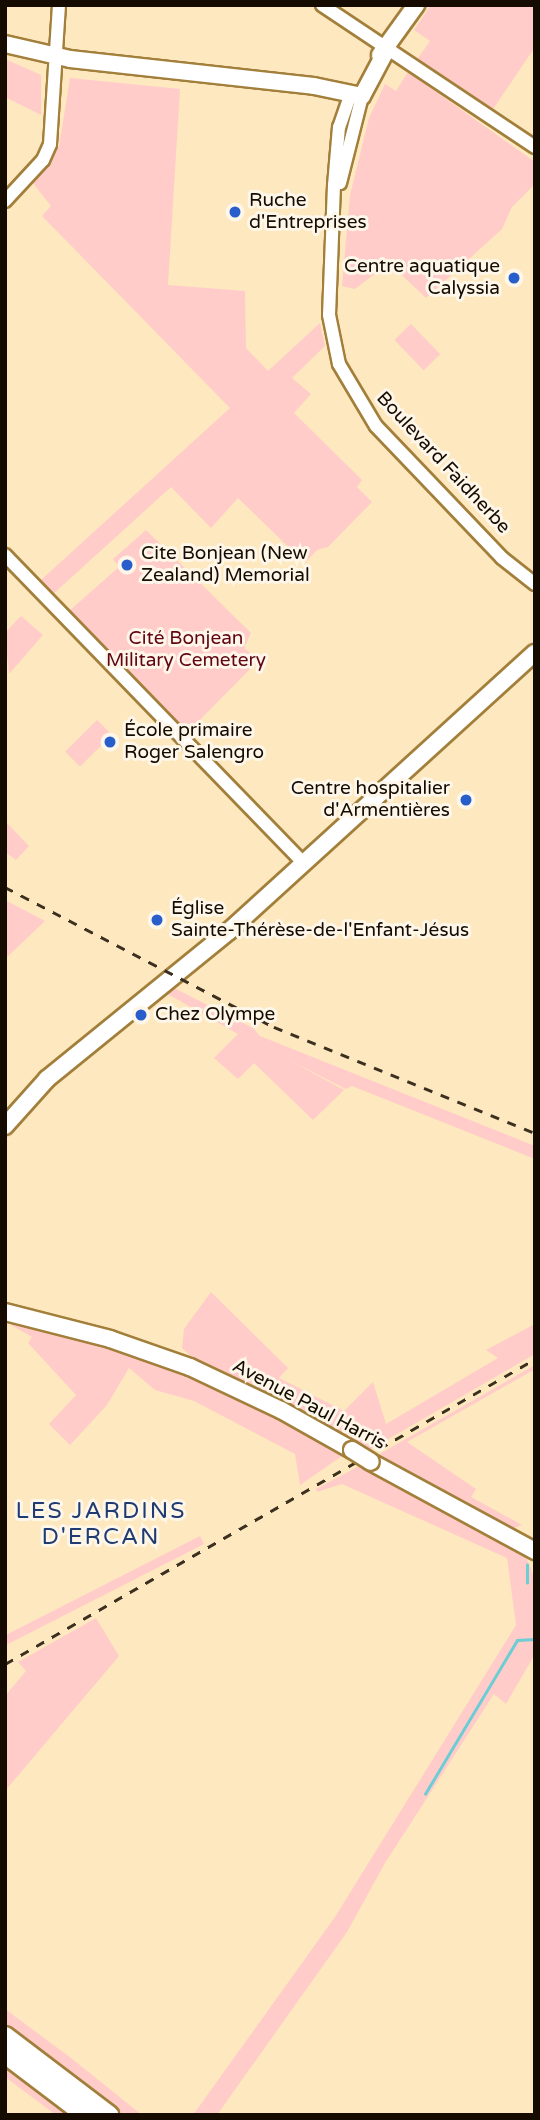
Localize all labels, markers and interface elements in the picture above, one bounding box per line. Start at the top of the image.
place label: Ruche d'Entreprises [249,190,367,234]
marker: Ruche d'Entreprises [227,204,243,220]
place label: Centre aquatique Calyssia [344,256,500,300]
marker: Centre aquatique Calyssia [506,270,522,286]
street label: Boulevard Faidherbe [371,387,515,539]
place label: Cite Bonjean (New Zealand) Memorial [141,543,310,587]
marker: Cite Bonjean (New Zealand) Memorial [119,557,135,573]
park label: Cité Bonjean Military Cemetery [106,628,266,672]
place label: École primaire Roger Salengro [124,720,264,764]
marker: École primaire Roger Salengro [102,734,118,750]
place label: Centre hospitalier d'Armentières [291,778,450,822]
marker: Centre hospitalier d'Armentières [456,790,476,810]
place label: Église Sainte-Thérèse-de-l'Enfant-Jésus [171,898,469,942]
marker: Église Sainte-Thérèse-de-l'Enfant-Jésus [149,912,165,928]
place label: Chez Olympe [155,1004,275,1026]
marker: Chez Olympe [133,1007,149,1023]
street label: Avenue Paul Harris [228,1355,390,1455]
district label: LES JARDINS D'ERCAN [17,1497,185,1551]

